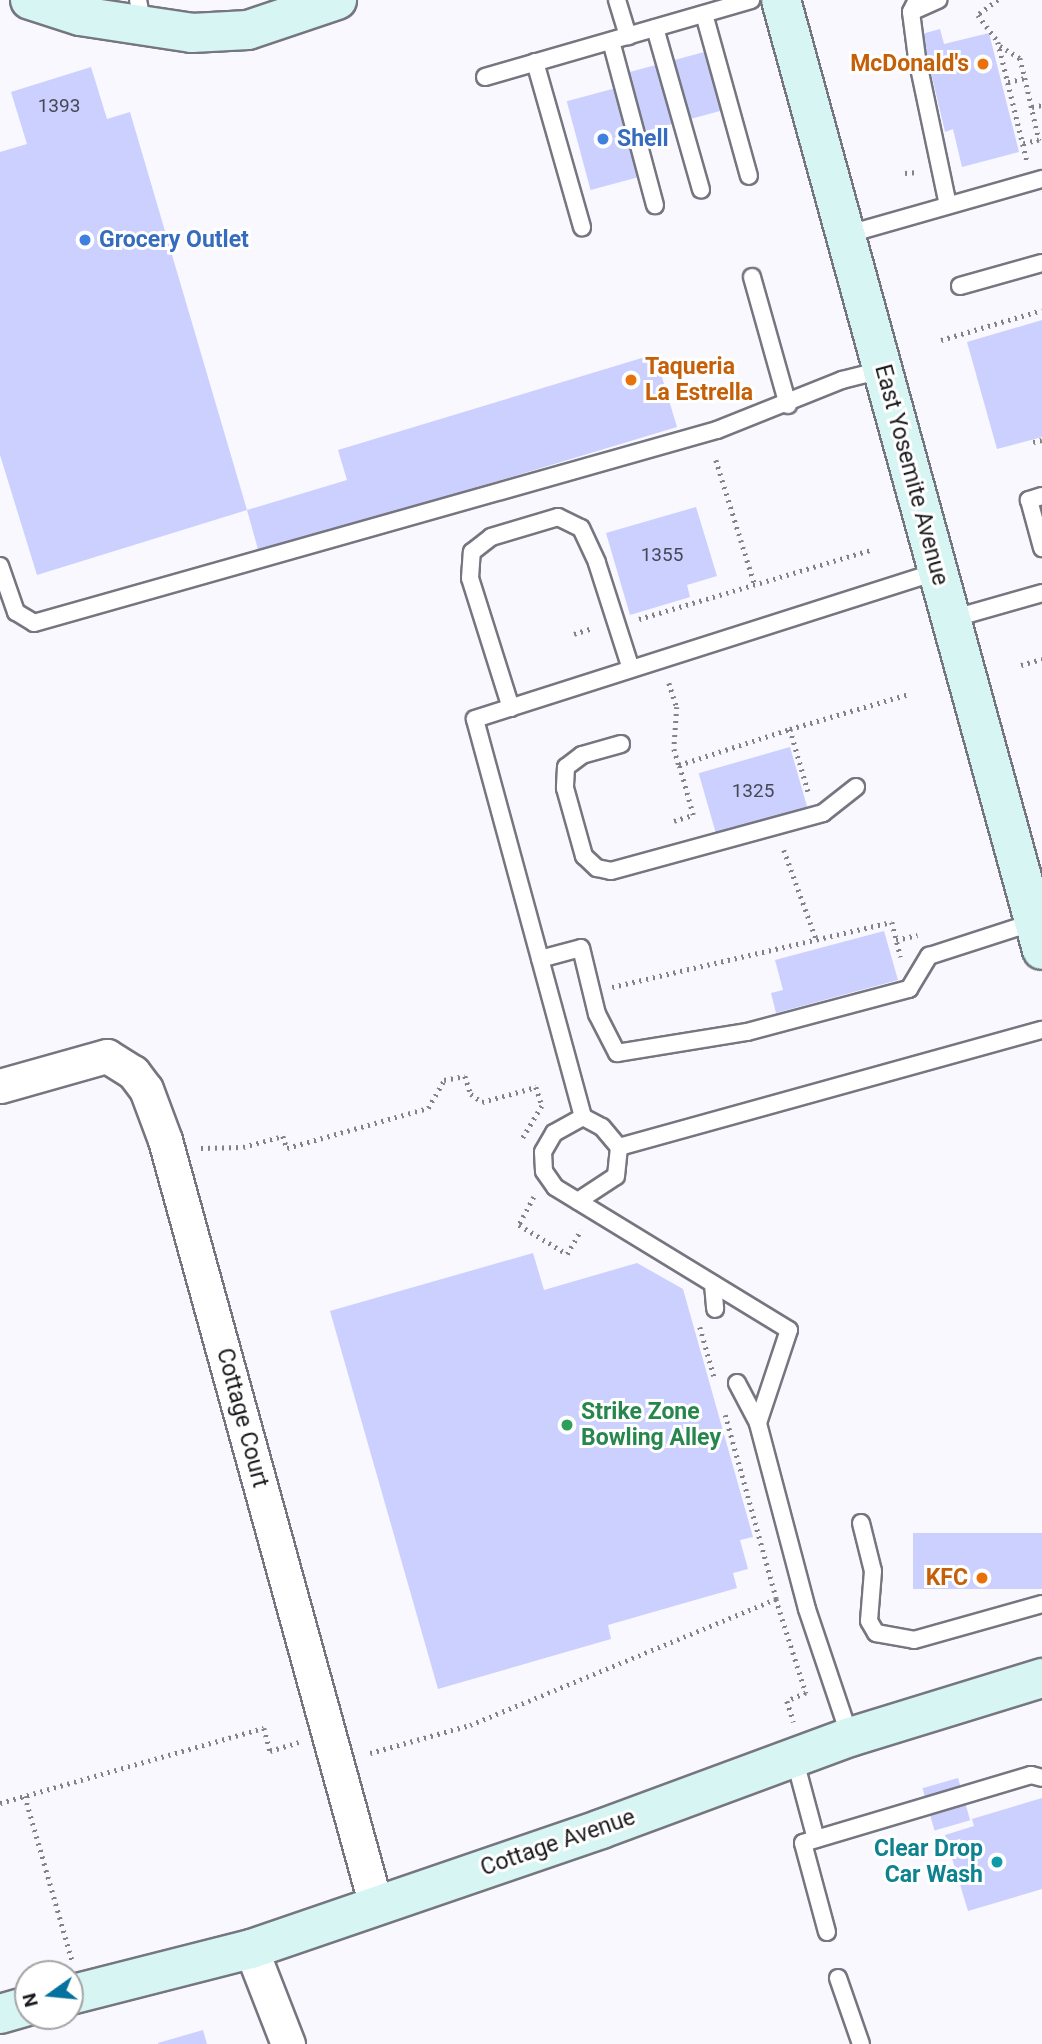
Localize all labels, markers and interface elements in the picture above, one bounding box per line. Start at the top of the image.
place label: McDonald's [850,50,969,78]
marker: McDonald's [975,56,991,72]
house number: 1393 [38,95,80,117]
place label: Shell [617,125,669,153]
marker: Shell [595,131,611,147]
place label: Grocery Outlet [99,226,249,254]
marker: Grocery Outlet [77,232,93,248]
place label: Taqueria La Estrella [645,353,753,407]
street label: East Yosemite Avenue [868,362,954,588]
marker: Taqueria La Estrella [623,372,639,388]
house number: 1355 [641,544,683,566]
house number: 1325 [732,780,774,802]
street label: Cottage Court [210,1345,274,1491]
place label: Strike Zone Bowling Alley [581,1398,721,1452]
marker: Strike Zone Bowling Alley [559,1417,575,1433]
place label: KFC [926,1564,968,1592]
marker: KFC [974,1570,990,1586]
street label: Cottage Avenue [477,1804,639,1882]
place label: Clear Drop Car Wash [874,1835,983,1889]
marker: Clear Drop Car Wash [989,1854,1005,1870]
north arrow [14,1960,84,2030]
text: N [17,1991,43,2009]

